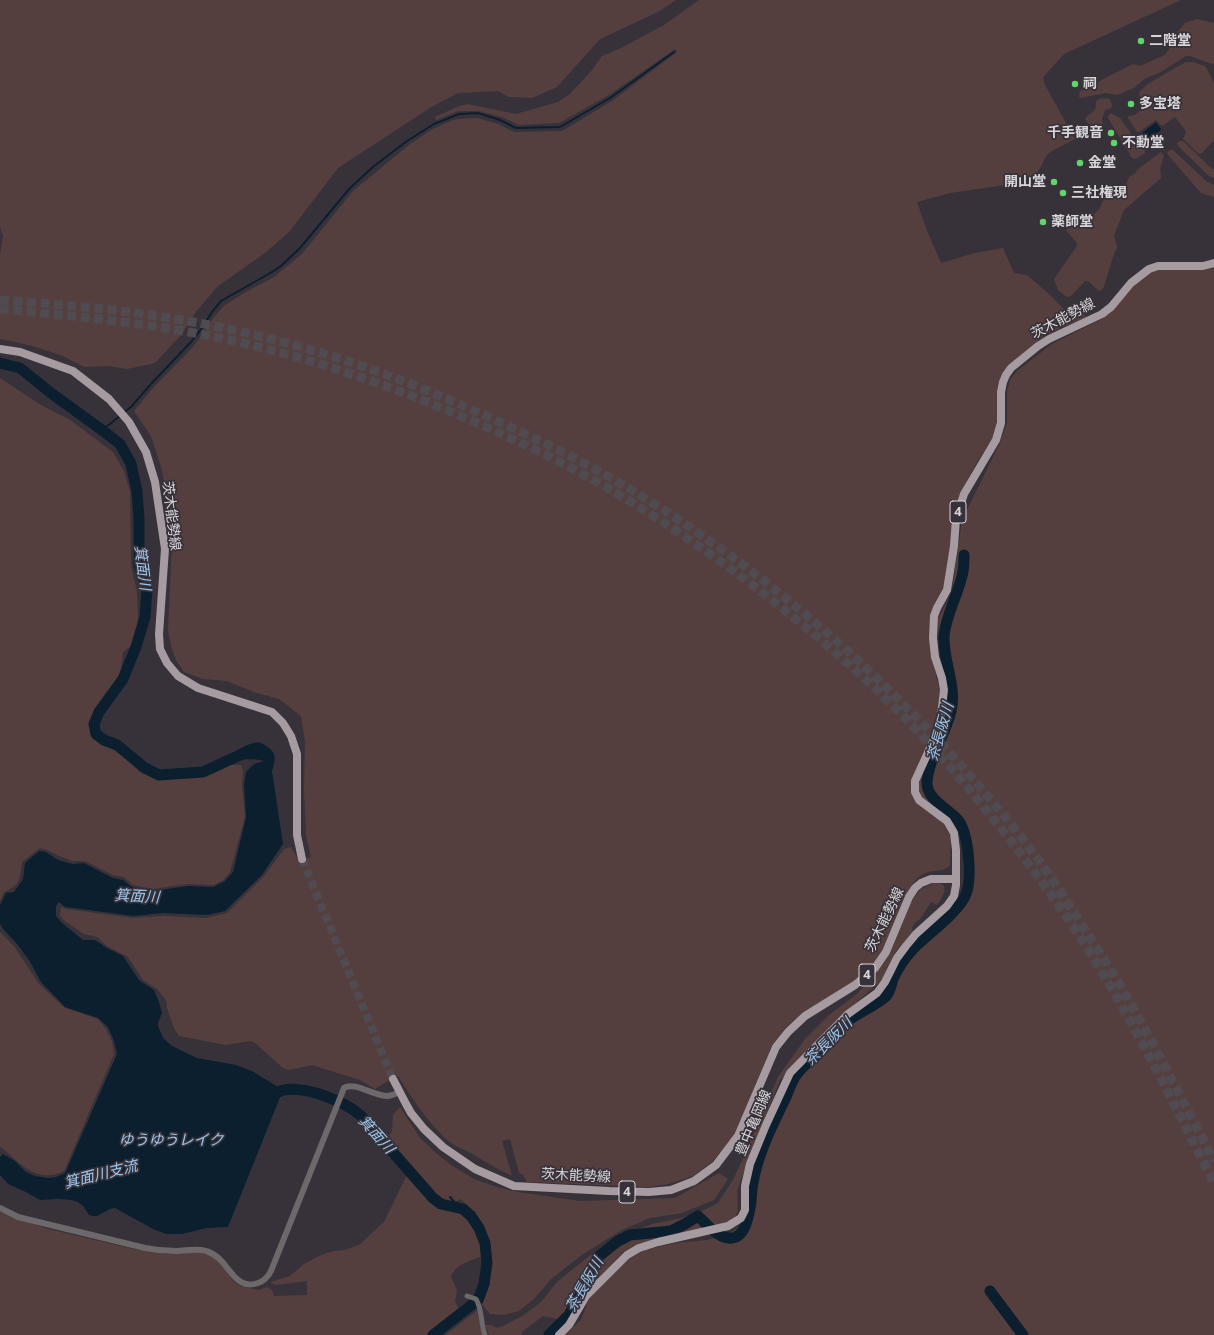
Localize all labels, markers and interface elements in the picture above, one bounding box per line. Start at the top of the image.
place label: 二階堂 [1149,33,1191,49]
marker: 二階堂 [1136,36,1146,46]
place label: 祠 [1083,76,1097,92]
marker: 祠 [1070,79,1080,89]
place label: 多宝塔 [1139,96,1181,112]
marker: 多宝塔 [1126,99,1136,109]
place label: 千手観音 [1047,125,1103,141]
marker: 千手観音 [1106,128,1116,138]
place label: 不動堂 [1122,135,1164,151]
marker: 不動堂 [1109,138,1119,148]
place label: 金堂 [1088,155,1116,171]
marker: 金堂 [1075,158,1085,168]
place label: 開山堂 [1004,174,1046,190]
marker: 開山堂 [1049,177,1059,187]
place label: 三社権現 [1071,185,1127,201]
marker: 三社権現 [1058,188,1068,198]
place label: 薬師堂 [1051,214,1093,230]
marker: 薬師堂 [1038,217,1048,227]
street label: 茨木能勢線 [1028,295,1098,343]
street label: 茨木能勢線 [158,480,184,552]
road number: 4 [950,501,966,523]
water label: 箕面川 [130,545,154,591]
water label: 茶長阪川 [924,701,958,763]
street label: 茨木能勢線 [862,885,908,955]
water label: 箕面川 [114,887,160,907]
road number: 4 [859,964,875,986]
water label: 茶長阪川 [801,1014,857,1070]
street label: 豊中亀岡線 [733,1088,775,1158]
water label: 箕面川 [354,1112,398,1158]
water label: ゆうゆうレイク [119,1132,223,1150]
water label: 箕面川支流 [62,1157,140,1193]
street label: 茨木能勢線 [541,1166,611,1186]
road number: 4 [619,1181,635,1203]
water label: 茶長阪川 [562,1255,608,1315]

